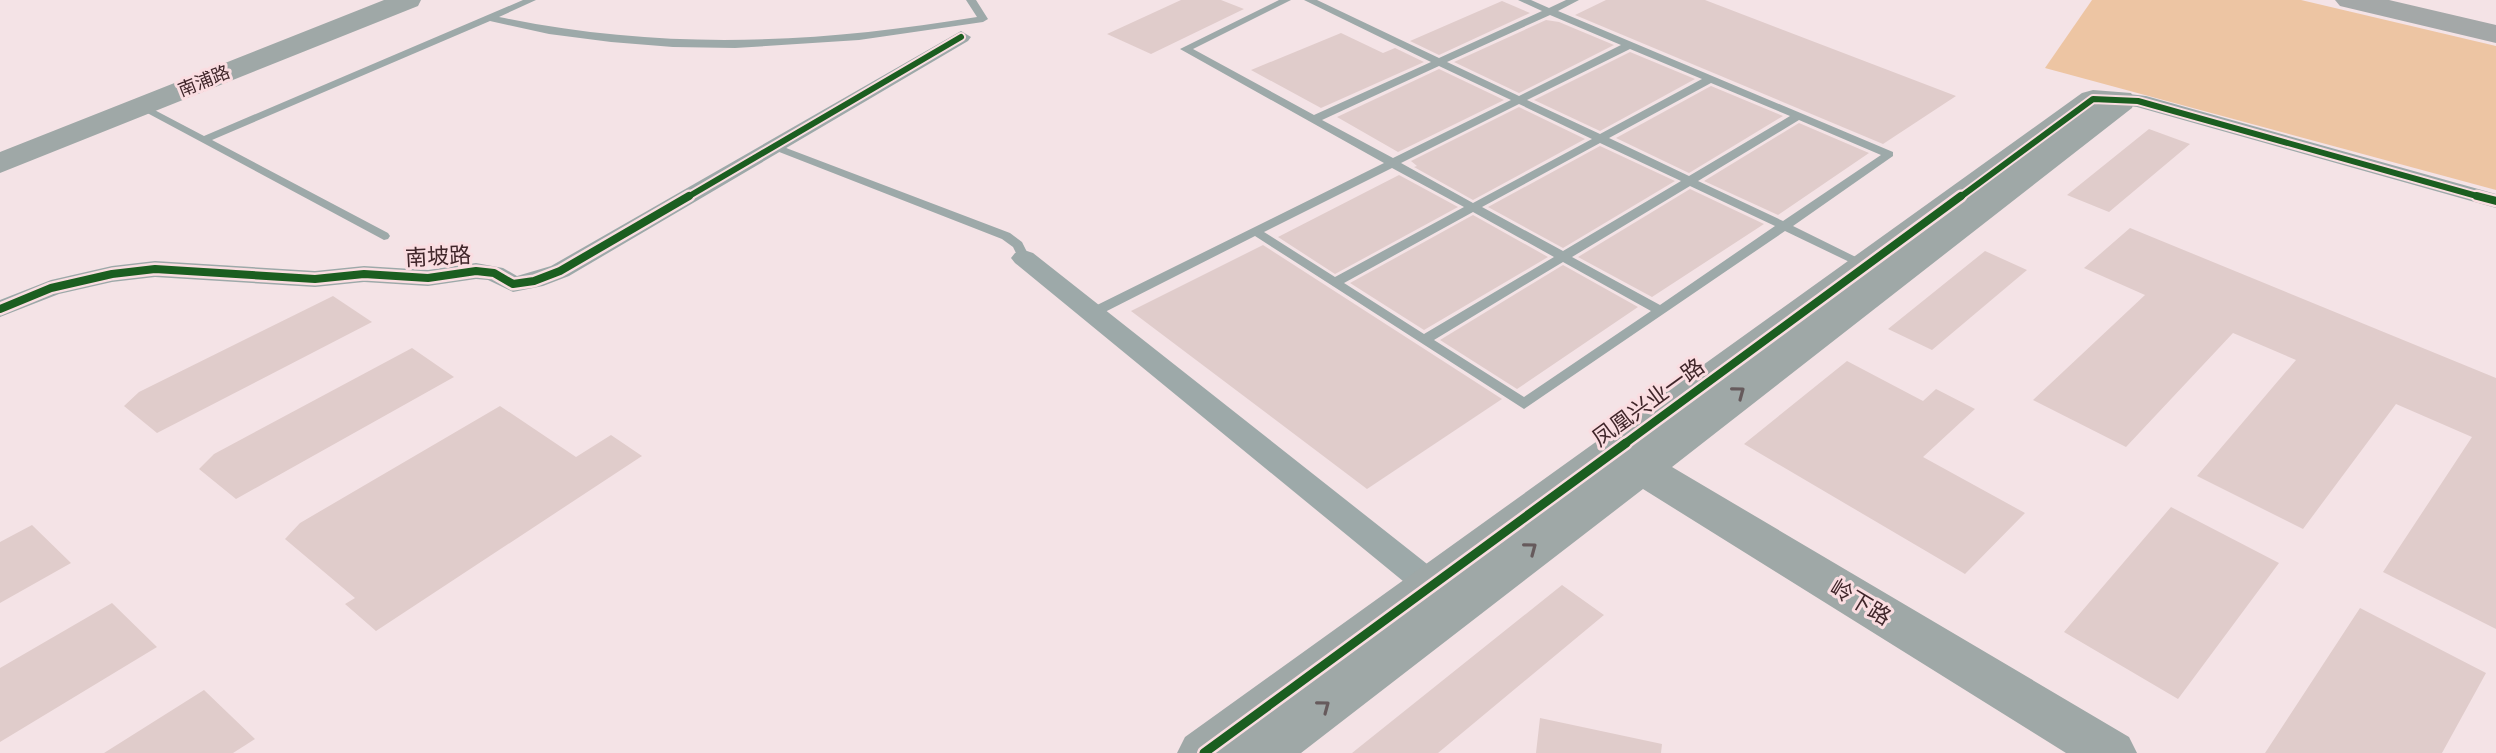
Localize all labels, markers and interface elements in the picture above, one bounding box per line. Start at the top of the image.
street label: 南浦路 [174,59,234,103]
street label: 南坡路 [404,238,472,274]
street label: 凤凰兴业一路 [1585,350,1711,454]
one-way arrow [1730,387,1745,402]
one-way arrow [1522,544,1537,558]
street label: 岭下路 [1824,571,1898,633]
one-way arrow [1316,701,1330,715]

